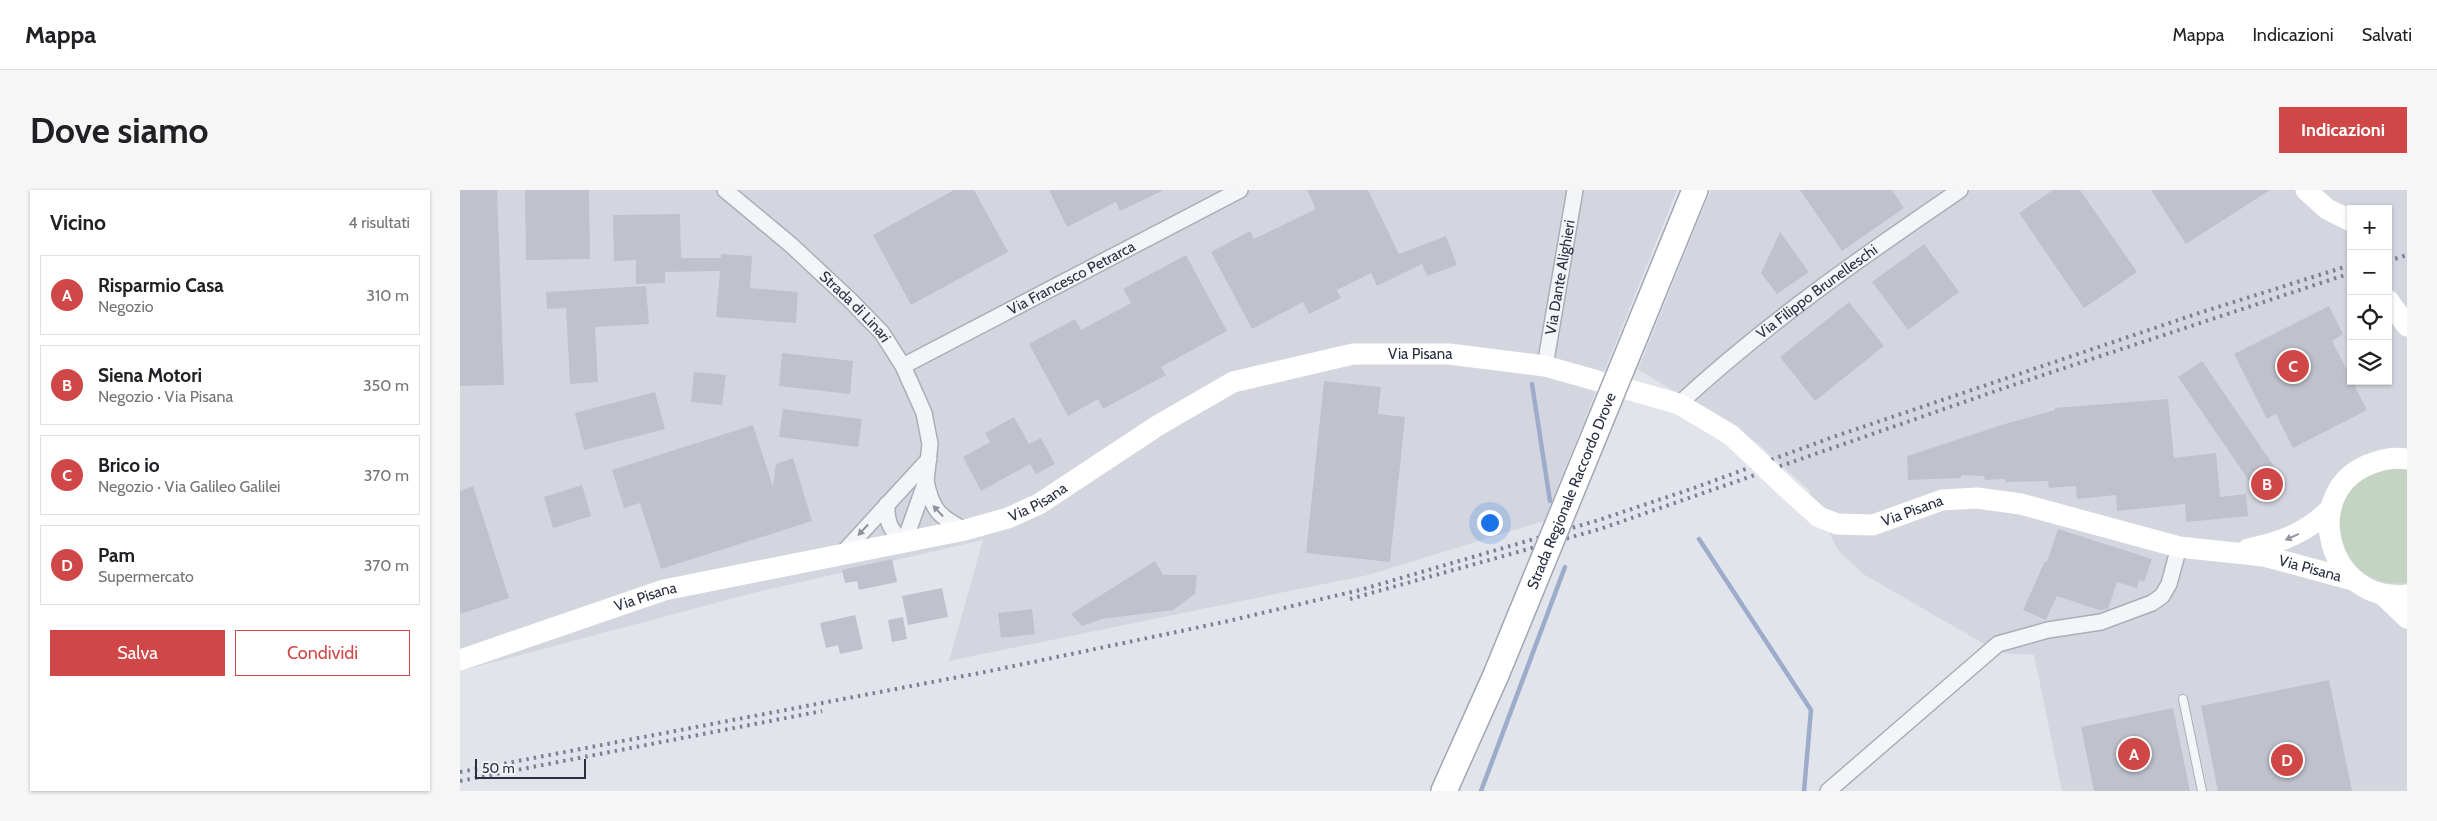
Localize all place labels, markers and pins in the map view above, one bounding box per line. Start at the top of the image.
pin: C [2277,347,2309,385]
pin: B [2251,465,2283,503]
pin: A [2118,735,2150,773]
pin: D [2271,741,2303,779]

